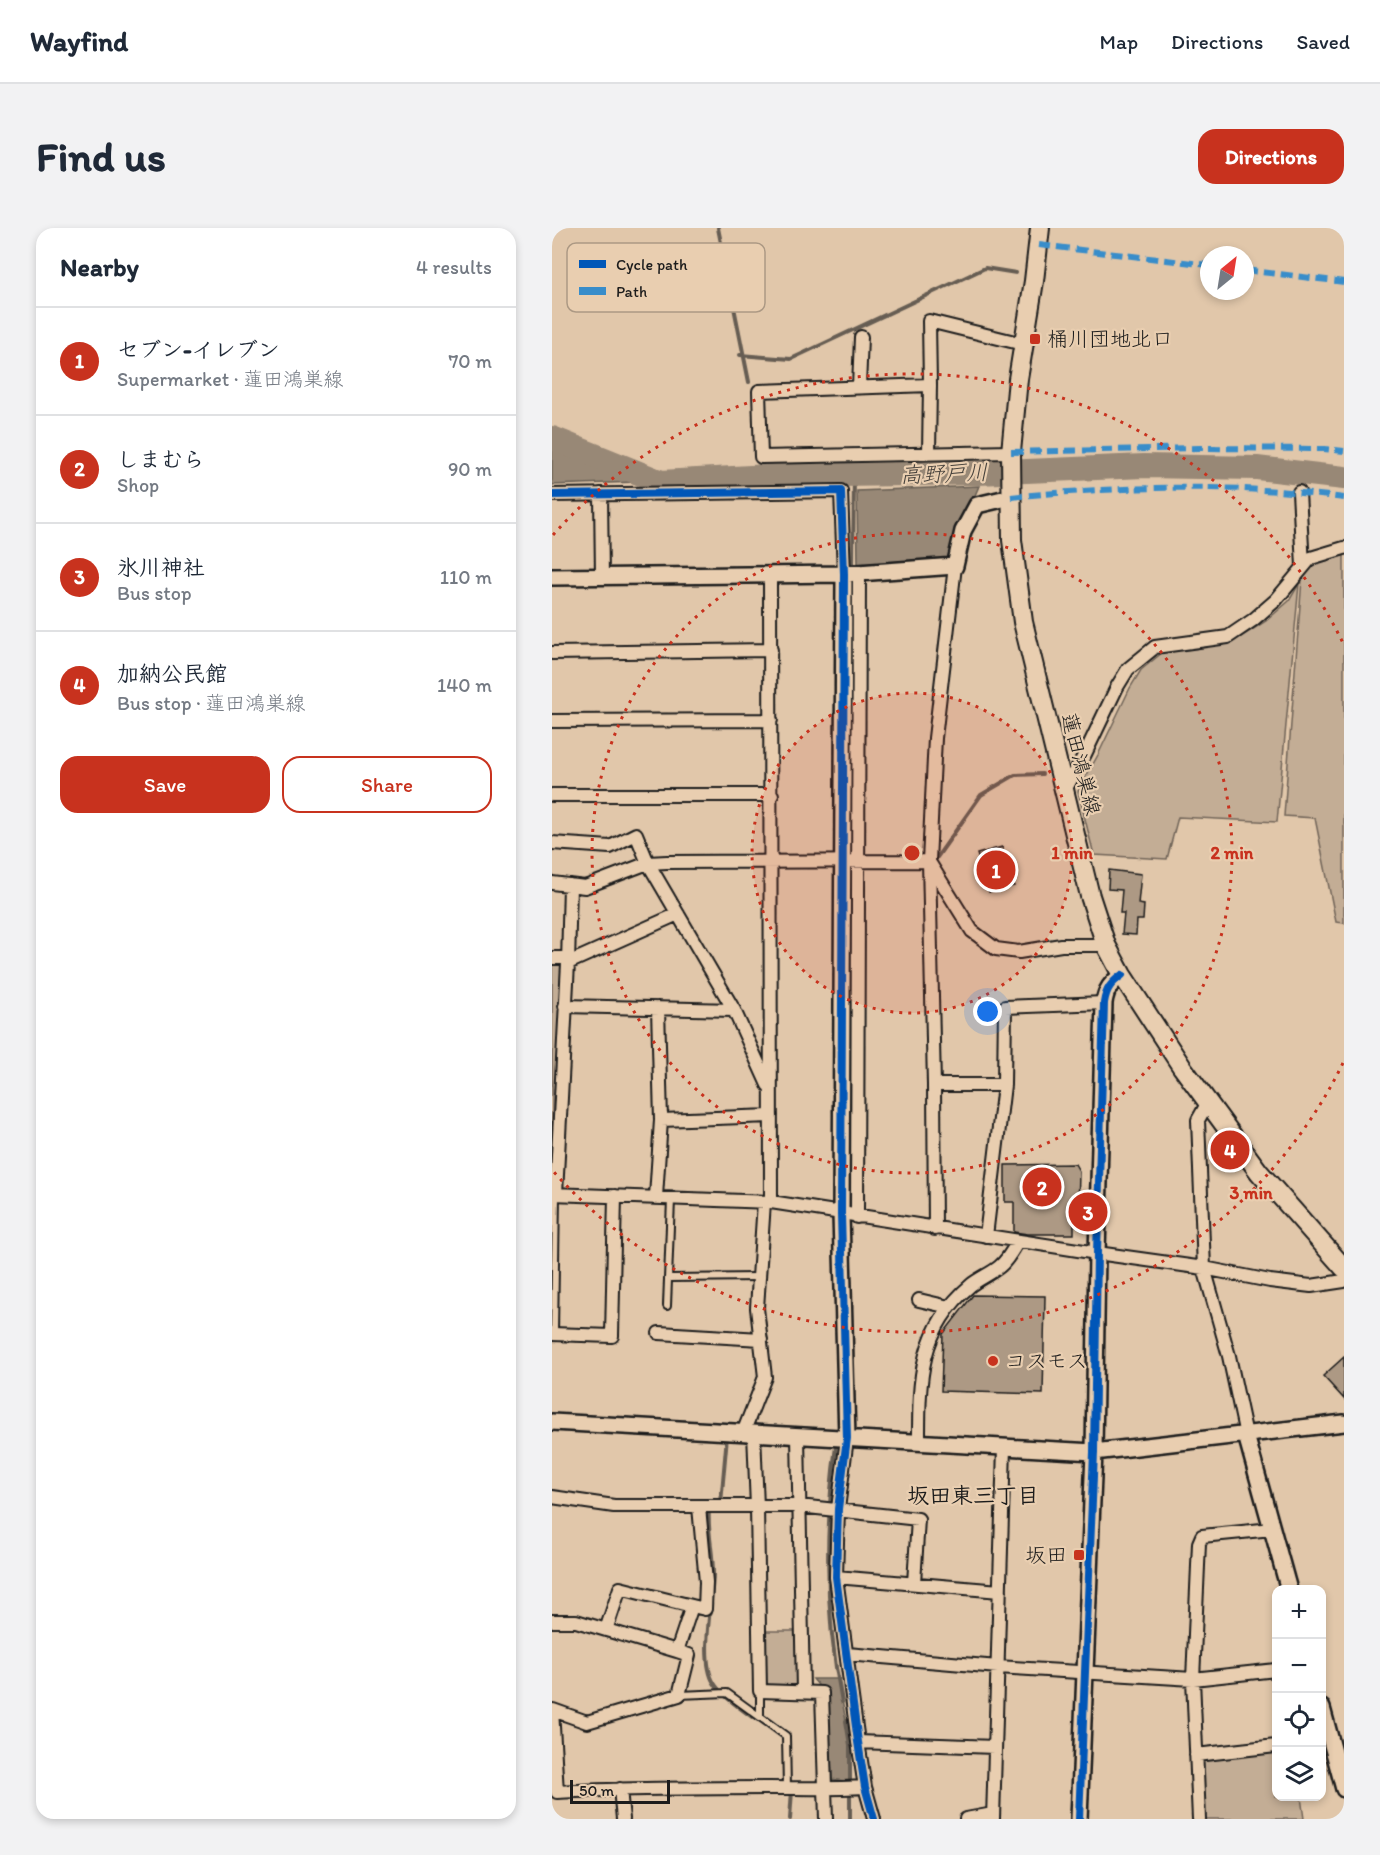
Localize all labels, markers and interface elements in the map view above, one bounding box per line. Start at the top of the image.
text: Wayfind [30,24,128,58]
text: Map [1100,29,1138,54]
text: Directions [1171,29,1263,54]
text: Saved [1296,29,1350,54]
button: Directions [1198,129,1344,184]
text: Find us [36,131,166,182]
legend [567,243,765,312]
north arrow [1200,246,1254,300]
text: Nearby [60,251,139,283]
text: 4 results [416,255,492,279]
text: Cycle path [616,255,688,274]
text: Path [616,282,647,301]
place label: 桶川団地北口 [1047,326,1173,351]
marker: 桶川団地北口 [1028,332,1042,346]
text: セブン-イレブン [117,336,280,363]
text: 1 [75,349,84,373]
text: 70 m [448,349,492,373]
text: Supermarket · 蓮田鴻巣線 [117,367,343,391]
text: しまむら [117,446,205,473]
text: 2 [74,457,85,481]
text: 90 m [448,457,492,481]
water label: 高野戸川 [900,458,988,489]
text: Shop [117,473,159,497]
text: 氷川神社 [117,554,205,581]
text: 3 [74,565,85,589]
text: 110 m [440,565,492,589]
text: Bus stop [117,581,192,605]
text: 加納公民館 [117,660,227,687]
text: 4 [73,673,86,697]
text: 140 m [437,673,492,697]
text: Bus stop · 蓮田鴻巣線 [117,691,305,715]
street label: 蓮田鴻巣線 [1057,710,1106,818]
button: Save [60,756,270,813]
button: Share [282,756,492,813]
text: 1 min [1051,842,1093,864]
text: 2 min [1211,842,1254,864]
centre of rings [902,843,922,863]
pin: 1 [976,848,1016,892]
your location [973,997,1002,1026]
pin: 4 [1210,1128,1250,1172]
pin: 2 [1022,1164,1062,1210]
text: 3 min [1229,1182,1273,1204]
pin: 3 [1068,1190,1108,1234]
place label: コスモス [1005,1348,1088,1373]
marker: コスモス [986,1354,1000,1368]
district label: 坂田東三丁目 [907,1482,1039,1509]
place label: 坂田 [1025,1542,1067,1567]
marker: 坂田 [1072,1548,1086,1562]
map controls [1272,1585,1326,1801]
button: + [1272,1585,1326,1639]
button: − [1272,1639,1326,1693]
button: locate [1272,1693,1326,1747]
button: layers [1272,1747,1326,1801]
scale bar [570,1777,670,1804]
text: 50 m [579,1781,614,1800]

